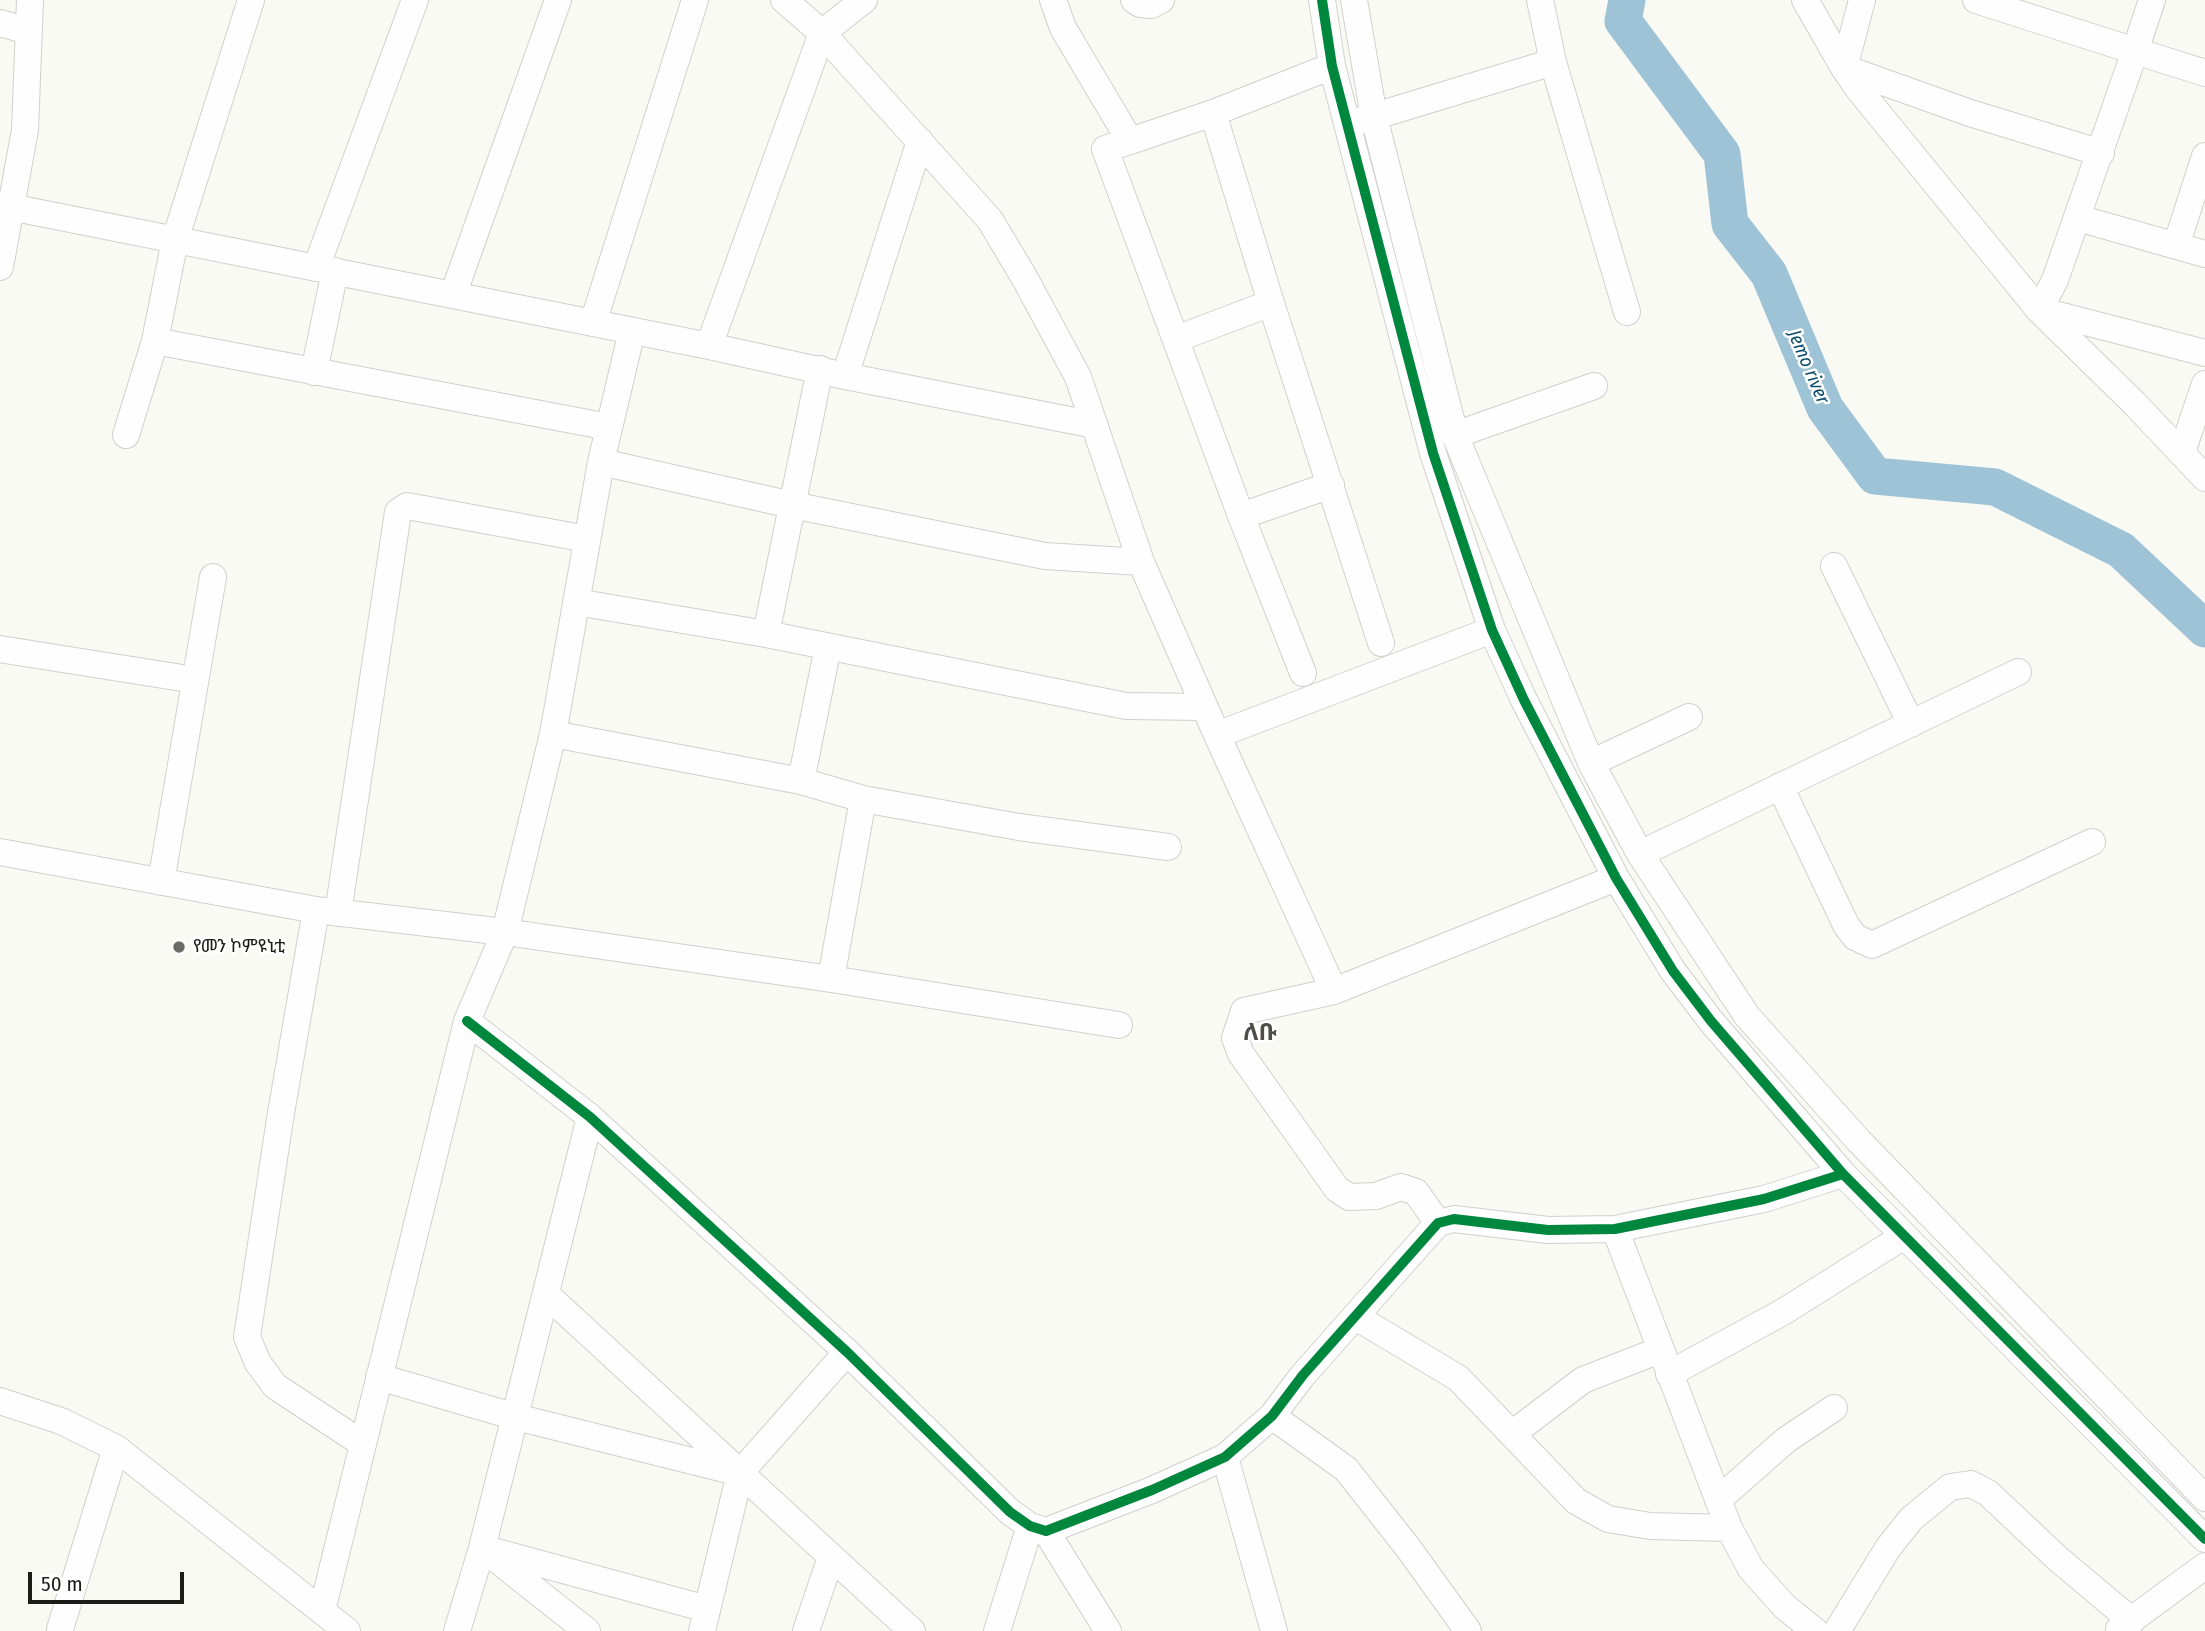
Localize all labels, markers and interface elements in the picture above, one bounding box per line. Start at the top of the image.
water label: Jemo river [1782,326,1834,408]
place label: የመን ኮምዩኒቲ [193,936,285,958]
marker: የመን ኮምዩኒቲ [171,939,187,955]
district label: ለቡ [1243,1019,1277,1047]
scale bar [32,1558,187,1602]
text: 50 m [41,1571,83,1597]

